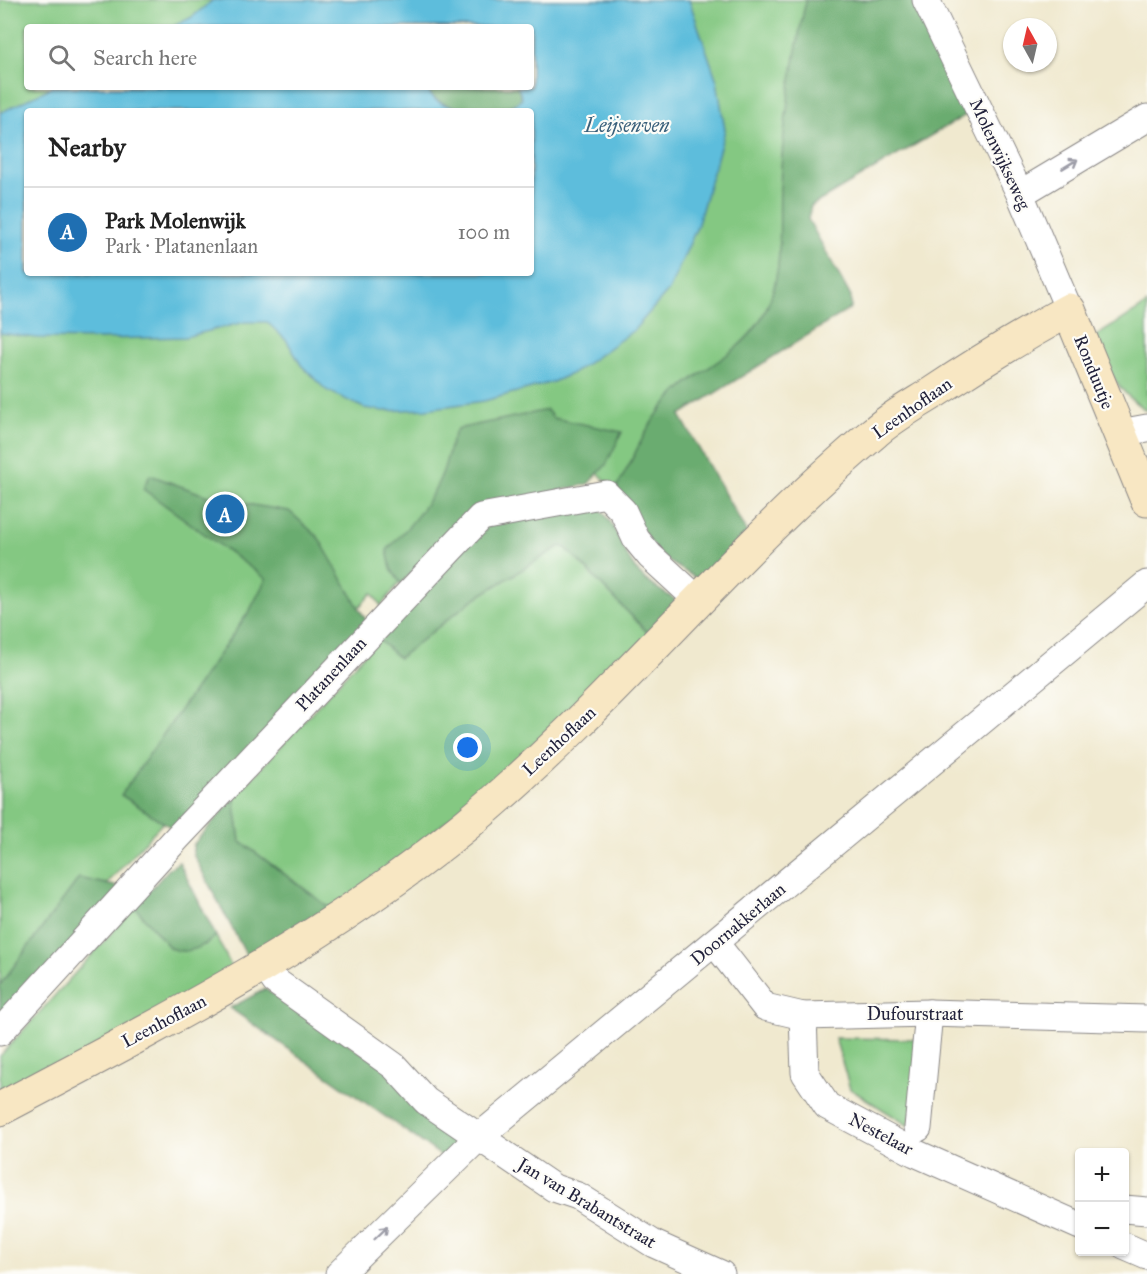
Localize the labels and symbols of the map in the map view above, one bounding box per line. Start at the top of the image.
north arrow [1003,18,1057,72]
street label: Molenwijkseweg [964,95,1036,214]
water label: Leijsenven [584,113,670,137]
one-way arrow [1061,158,1078,170]
street label: Ronduutje [1069,332,1119,412]
street label: Leenhoflaan [868,372,956,443]
pin: A [206,492,244,536]
street label: Platanenlaan [291,632,371,716]
street label: Leenhoflaan [518,701,600,781]
your location [453,733,482,762]
street label: Doornakkerlaan [686,878,790,970]
street label: Leenhoflaan [118,990,210,1052]
street label: Dufourstraat [867,1003,964,1025]
street label: Nestelaar [845,1108,917,1160]
street label: Jan van Brabantstraat [512,1152,661,1254]
one-way arrow [374,1226,389,1240]

